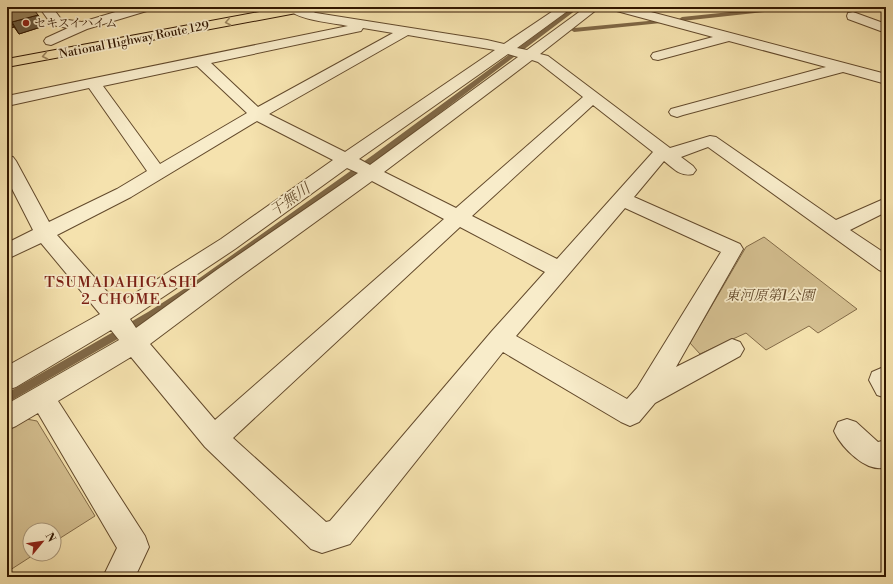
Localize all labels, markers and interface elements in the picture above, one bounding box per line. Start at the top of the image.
place label: セキスイハイム [34,16,117,31]
one-way arrow [225,17,231,26]
marker: セキスイハイム [21,18,31,28]
street label: National Highway Route 129 [58,18,210,62]
one-way arrow [42,52,48,60]
water label: 干無川 [266,178,316,221]
district label: TSUMADAHIGASHI 2-CHOME [44,273,198,309]
park label: 東河原第1公園 [725,287,817,305]
north arrow [22,522,62,562]
text: N [42,530,58,545]

